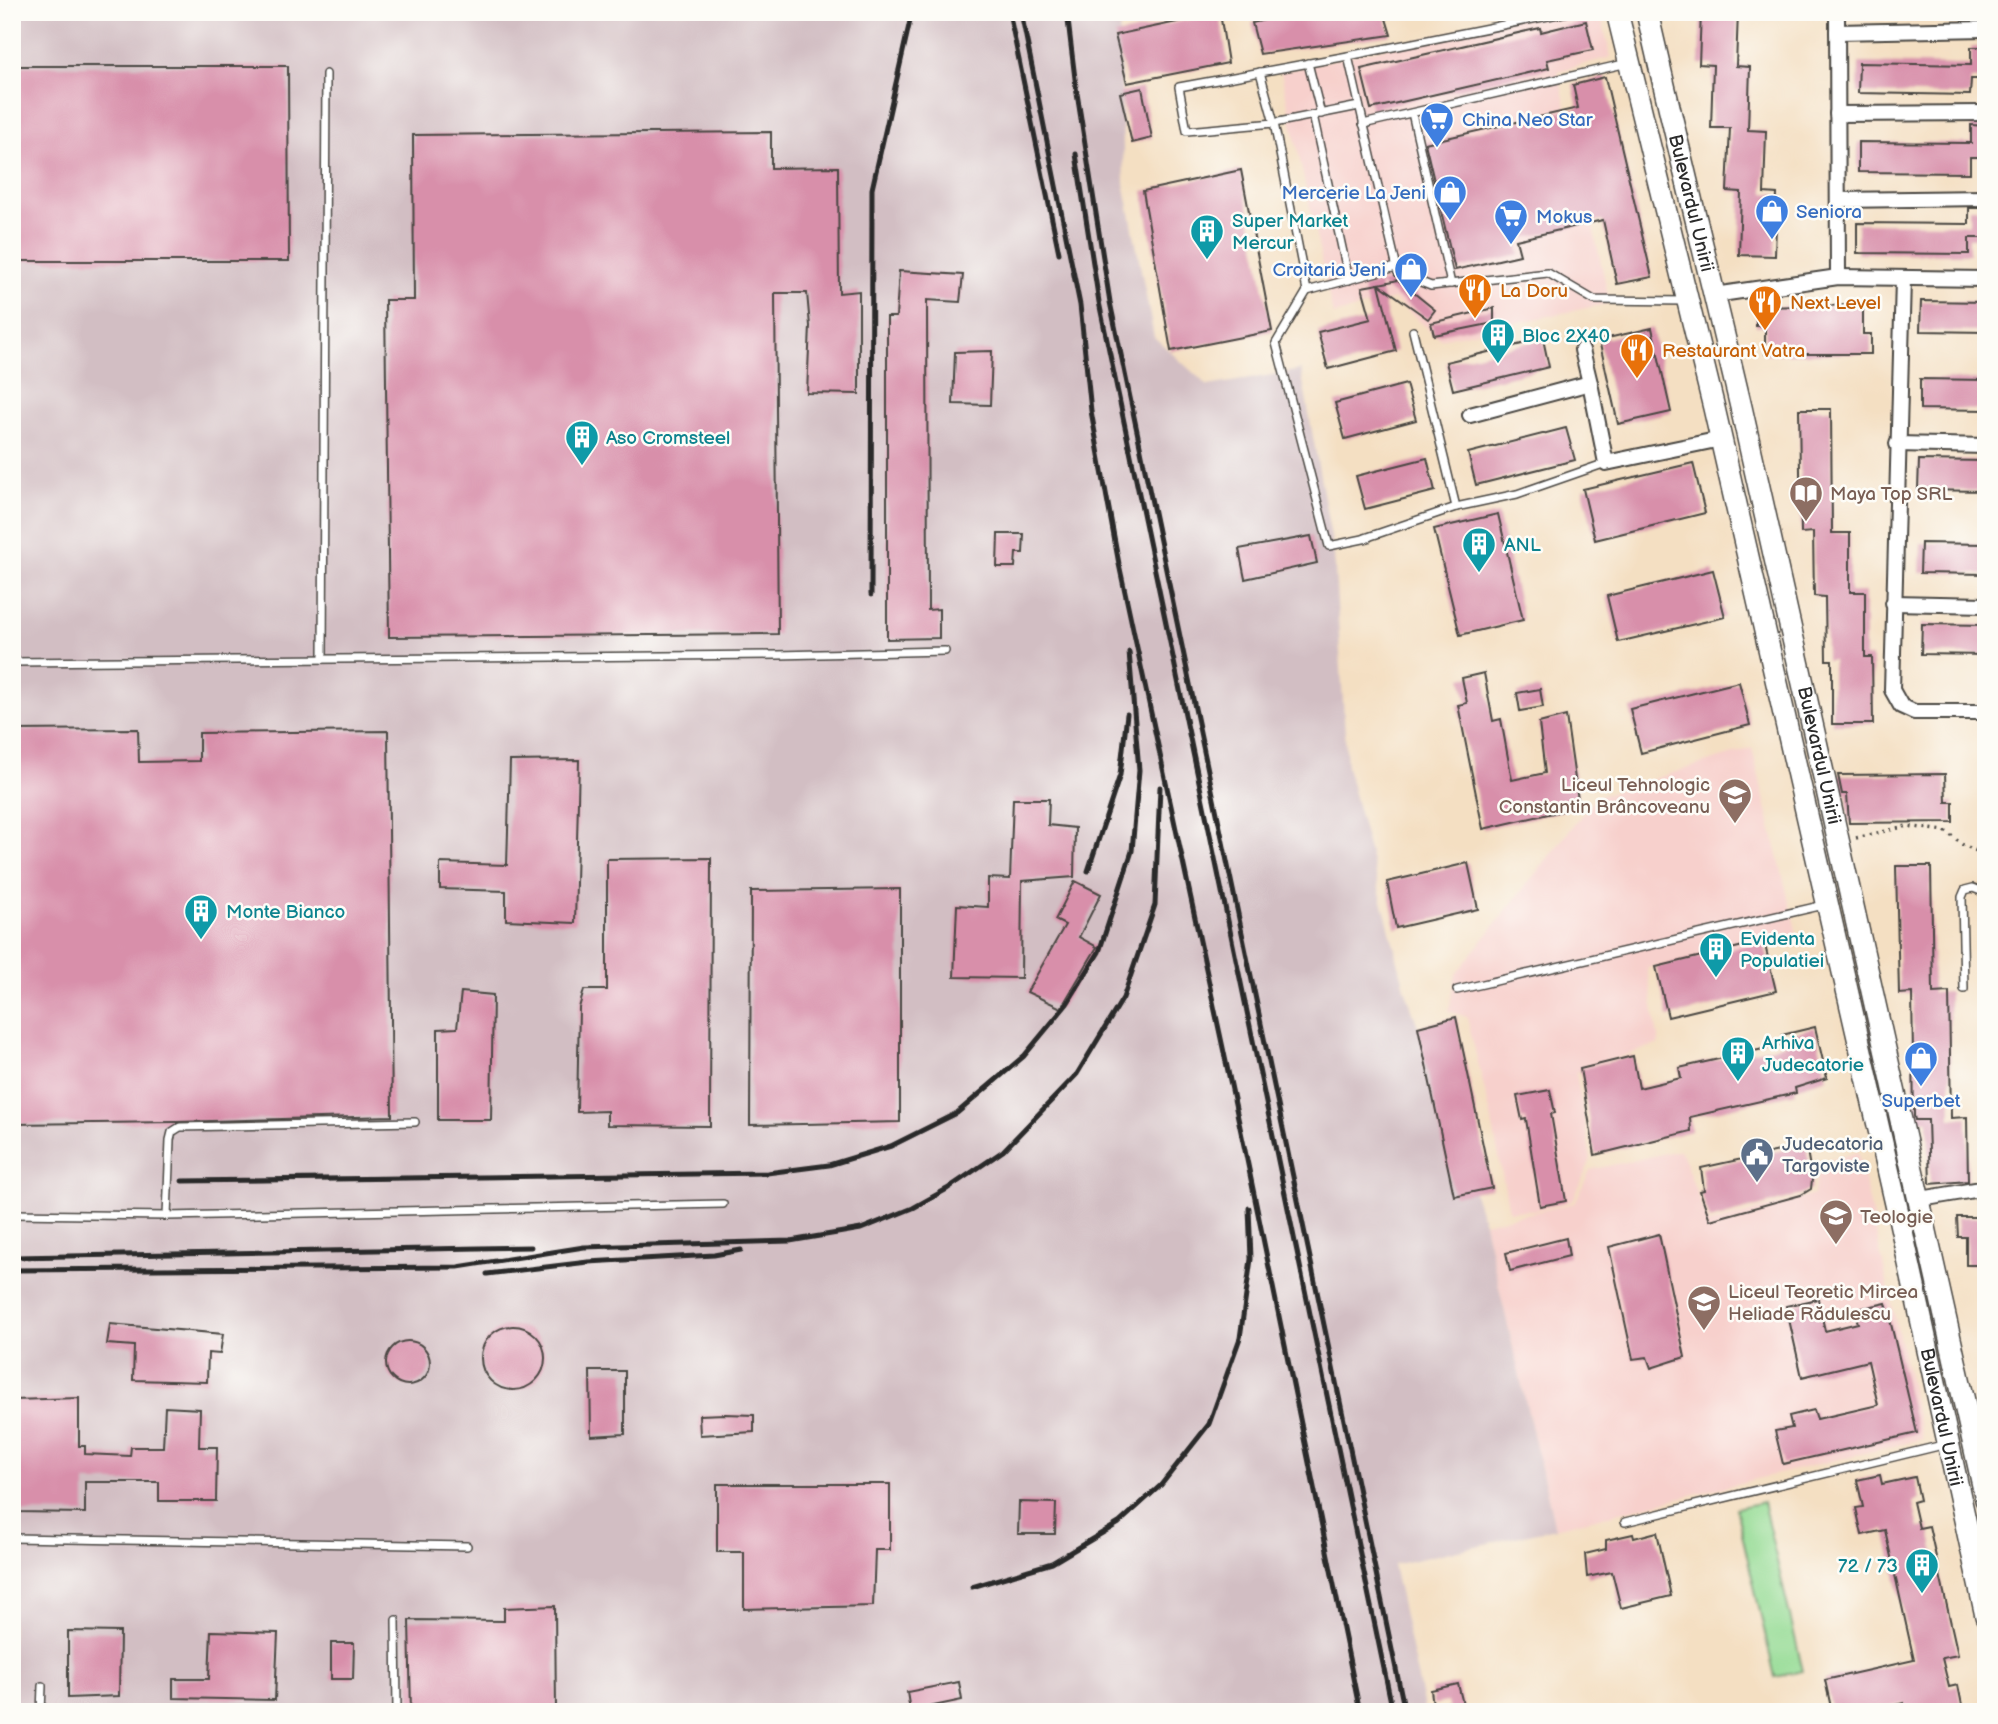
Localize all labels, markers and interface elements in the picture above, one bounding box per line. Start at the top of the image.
supermarket icon: China Neo Star [1418,100,1456,149]
place label: China Neo Star [1462,109,1594,132]
street label: Bulevardul Unirii [1663,132,1718,274]
shop icon: Mercerie La Jeni [1431,173,1469,222]
place label: Mercerie La Jeni [1282,182,1426,205]
shop icon: Seniora [1753,192,1791,241]
supermarket icon: Mokus [1492,197,1530,246]
place label: Seniora [1796,201,1862,224]
place label: Mokus [1536,206,1592,229]
place label: Super Market Mercur [1232,210,1349,255]
building icon: Super Market Mercur [1188,212,1226,261]
shop icon: Croitaria Jeni [1392,250,1430,299]
place label: Croitaria Jeni [1273,259,1386,282]
restaurant icon: La Doru [1456,271,1494,320]
place label: La Doru [1500,280,1568,303]
restaurant icon: Next Level [1746,283,1784,332]
place label: Next Level [1790,292,1881,315]
building icon: Bloc 2X40 [1479,316,1517,365]
place label: Bloc 2X40 [1522,325,1610,348]
restaurant icon: Restaurant Vatra [1618,331,1656,380]
place label: Restaurant Vatra [1662,340,1805,363]
building icon: Aso Cromsteel [563,418,601,467]
place label: Aso Cromsteel [606,427,730,450]
library icon: Maya Top SRL [1787,474,1825,523]
place label: Maya Top SRL [1830,483,1953,506]
building icon: ANL [1460,525,1498,574]
place label: ANL [1504,534,1541,557]
street label: Bulevardul Unirii [1792,684,1845,827]
place label: Liceul Tehnologic Constantin Brâncoveanu [1499,774,1710,819]
school or university icon: Liceul Tehnologic Constantin Brâncoveanu [1716,776,1754,825]
building icon: Monte Bianco [182,892,220,941]
place label: Monte Bianco [226,901,345,924]
place label: Evidenta Populatiei [1740,928,1824,973]
building icon: Evidenta Populatiei [1697,930,1735,979]
place label: Arhiva Judecatorie [1762,1032,1864,1077]
building icon: Arhiva Judecatorie [1719,1034,1757,1083]
shop icon: Superbet [1902,1039,1940,1088]
place label: Superbet [1881,1090,1961,1113]
place label: Judecatoria Targoviste [1782,1133,1884,1178]
public building icon: Judecatoria Targoviste [1738,1135,1776,1184]
school or university icon: Teologie [1817,1197,1855,1246]
place label: Teologie [1860,1206,1933,1229]
place label: Liceul Teoretic Mircea Heliade Rădulescu [1728,1281,1918,1326]
school or university icon: Liceul Teoretic Mircea Heliade Rădulescu [1685,1283,1723,1332]
street label: Bulevardul Unirii [1915,1346,1967,1488]
building icon: 72 / 73 [1903,1546,1941,1595]
place label: 72 / 73 [1838,1555,1898,1578]

